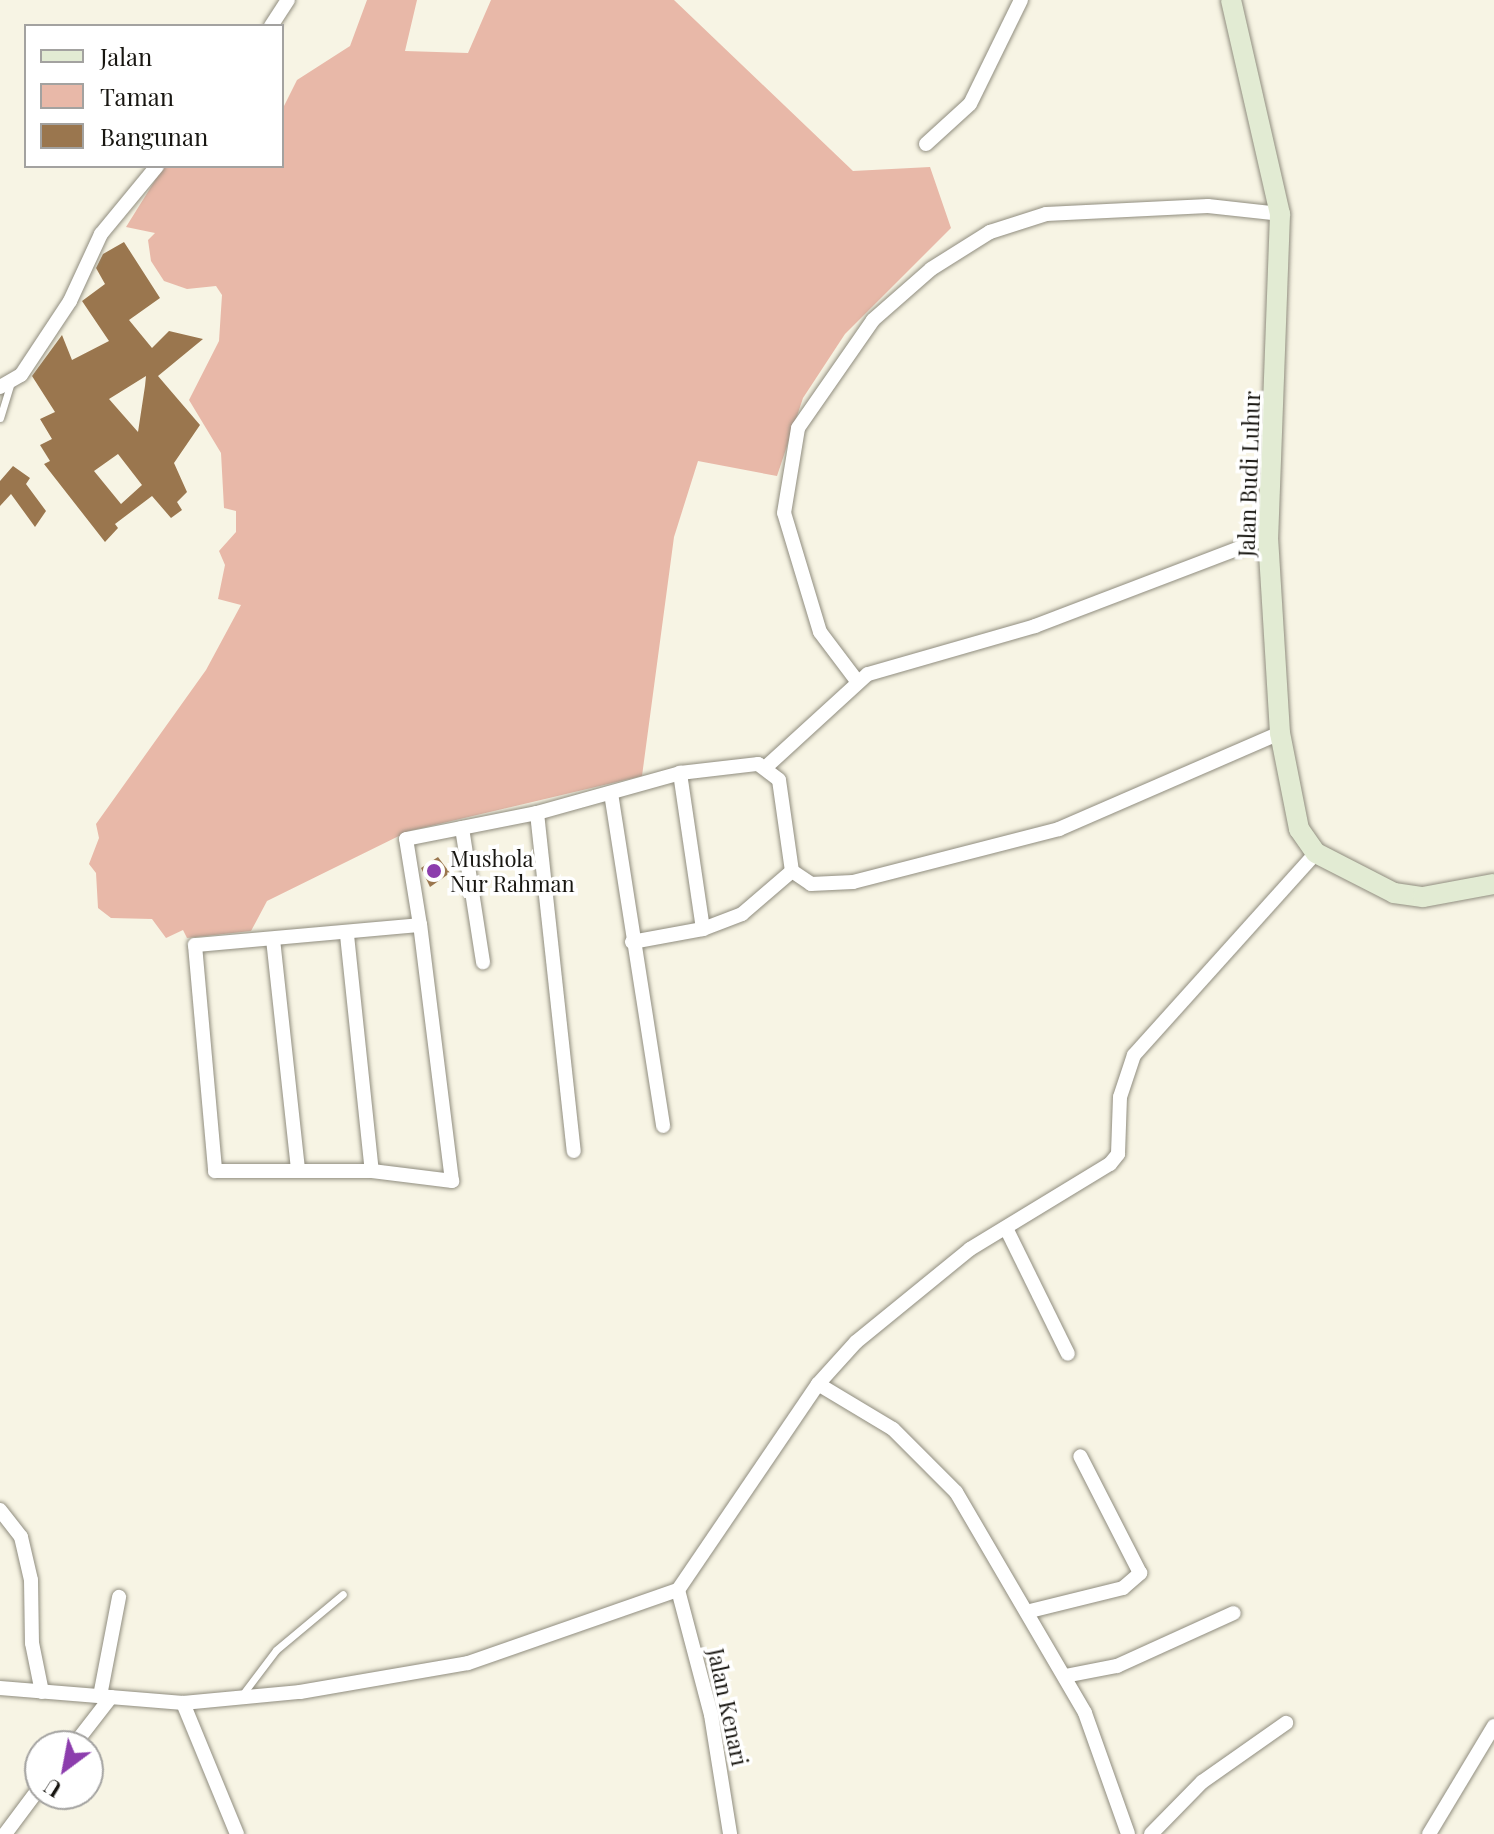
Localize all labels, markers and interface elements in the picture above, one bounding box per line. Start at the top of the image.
legend [24,24,284,168]
text: Jalan [100,40,152,72]
text: Taman [100,80,174,112]
text: Bangunan [100,120,208,152]
street label: Jalan Budi Luhur [1233,391,1265,557]
place label: Mushola Nur Rahman [450,845,575,896]
marker: Mushola Nur Rahman [425,862,443,880]
street label: Jalan Kenari [703,1646,753,1768]
north arrow [24,1730,104,1810]
text: U [38,1772,67,1805]

